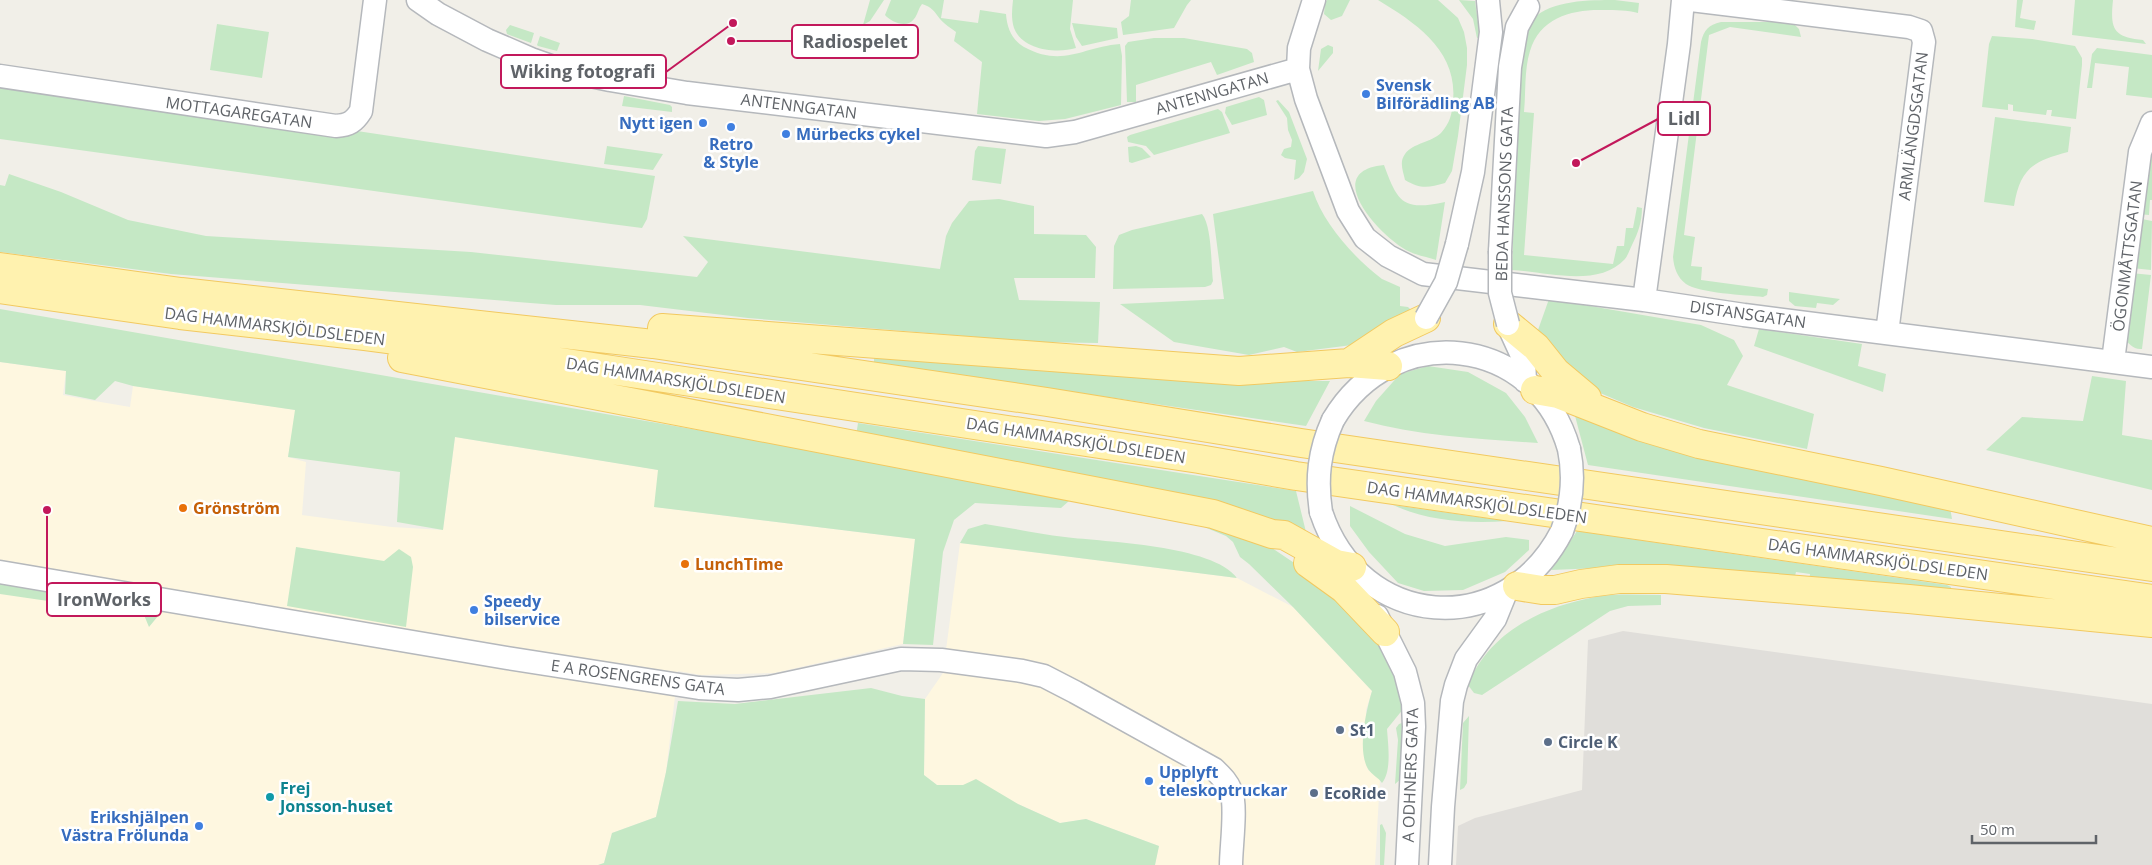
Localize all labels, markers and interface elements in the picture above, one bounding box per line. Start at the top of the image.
callout: Radiospelet [792,25,918,58]
text: Radiospelet [802,29,908,53]
street label: ARMLÄNGDSGATAN [1893,50,1933,202]
callout: Wiking fotografi [501,55,666,88]
text: Wiking fotografi [511,59,655,83]
street label: ANTENNGATAN [1153,66,1271,120]
place label: Svensk Bilförädling AB [1376,74,1495,114]
street label: ANTENNGATAN [740,88,858,124]
marker: Svensk Bilförädling AB [1360,88,1372,100]
street label: MOTTAGAREGATAN [164,91,314,133]
callout: Lidl [1658,102,1710,135]
street label: BEDA HANSSONS GATA [1490,105,1518,282]
text: Lidl [1668,106,1700,130]
place label: Nytt igen [619,112,693,134]
marker: Nytt igen [697,117,709,129]
marker: Retro & Style [725,121,737,133]
place label: Mürbecks cykel [796,123,920,145]
marker: Mürbecks cykel [780,128,792,140]
place label: Retro & Style [703,133,759,173]
street label: ÖGONMÅTTSGATAN [2107,179,2147,333]
street label: DISTANSGATAN [1688,295,1808,333]
street label: DAG HAMMARSKJÖLDSLEDEN [163,302,387,350]
street label: DAG HAMMARSKJÖLDSLEDEN [565,352,787,408]
street label: DAG HAMMARSKJÖLDSLEDEN [965,412,1187,468]
street label: DAG HAMMARSKJÖLDSLEDEN [1366,476,1588,528]
place label: Grönström [193,497,280,519]
marker: Grönström [177,502,189,514]
street label: DAG HAMMARSKJÖLDSLEDEN [1767,533,1989,585]
place label: LunchTime [695,553,783,575]
marker: LunchTime [679,558,691,570]
callout: IronWorks [47,583,161,616]
text: IronWorks [57,587,151,611]
place label: Speedy bilservice [484,590,560,630]
marker: Speedy bilservice [468,604,480,616]
street label: E A ROSENGRENS GATA [550,654,727,700]
street label: A ODHNERS GATA [1397,707,1423,843]
place label: St1 [1350,719,1375,741]
marker: St1 [1334,724,1346,736]
place label: Circle K [1558,731,1618,753]
marker: Circle K [1542,736,1554,748]
place label: Upplyft teleskoptruckar [1159,761,1287,801]
marker: Upplyft teleskoptruckar [1143,775,1155,787]
place label: Frej Jonsson-huset [278,777,393,817]
place label: EcoRide [1324,782,1386,804]
marker: EcoRide [1308,787,1320,799]
marker: Frej Jonsson-huset [264,791,276,803]
place label: Erikshjälpen Västra Frölunda [61,806,189,846]
scale bar [1972,812,2096,844]
text: 50 m [1980,819,2015,839]
marker: Erikshjälpen Västra Frölunda [193,820,205,832]

